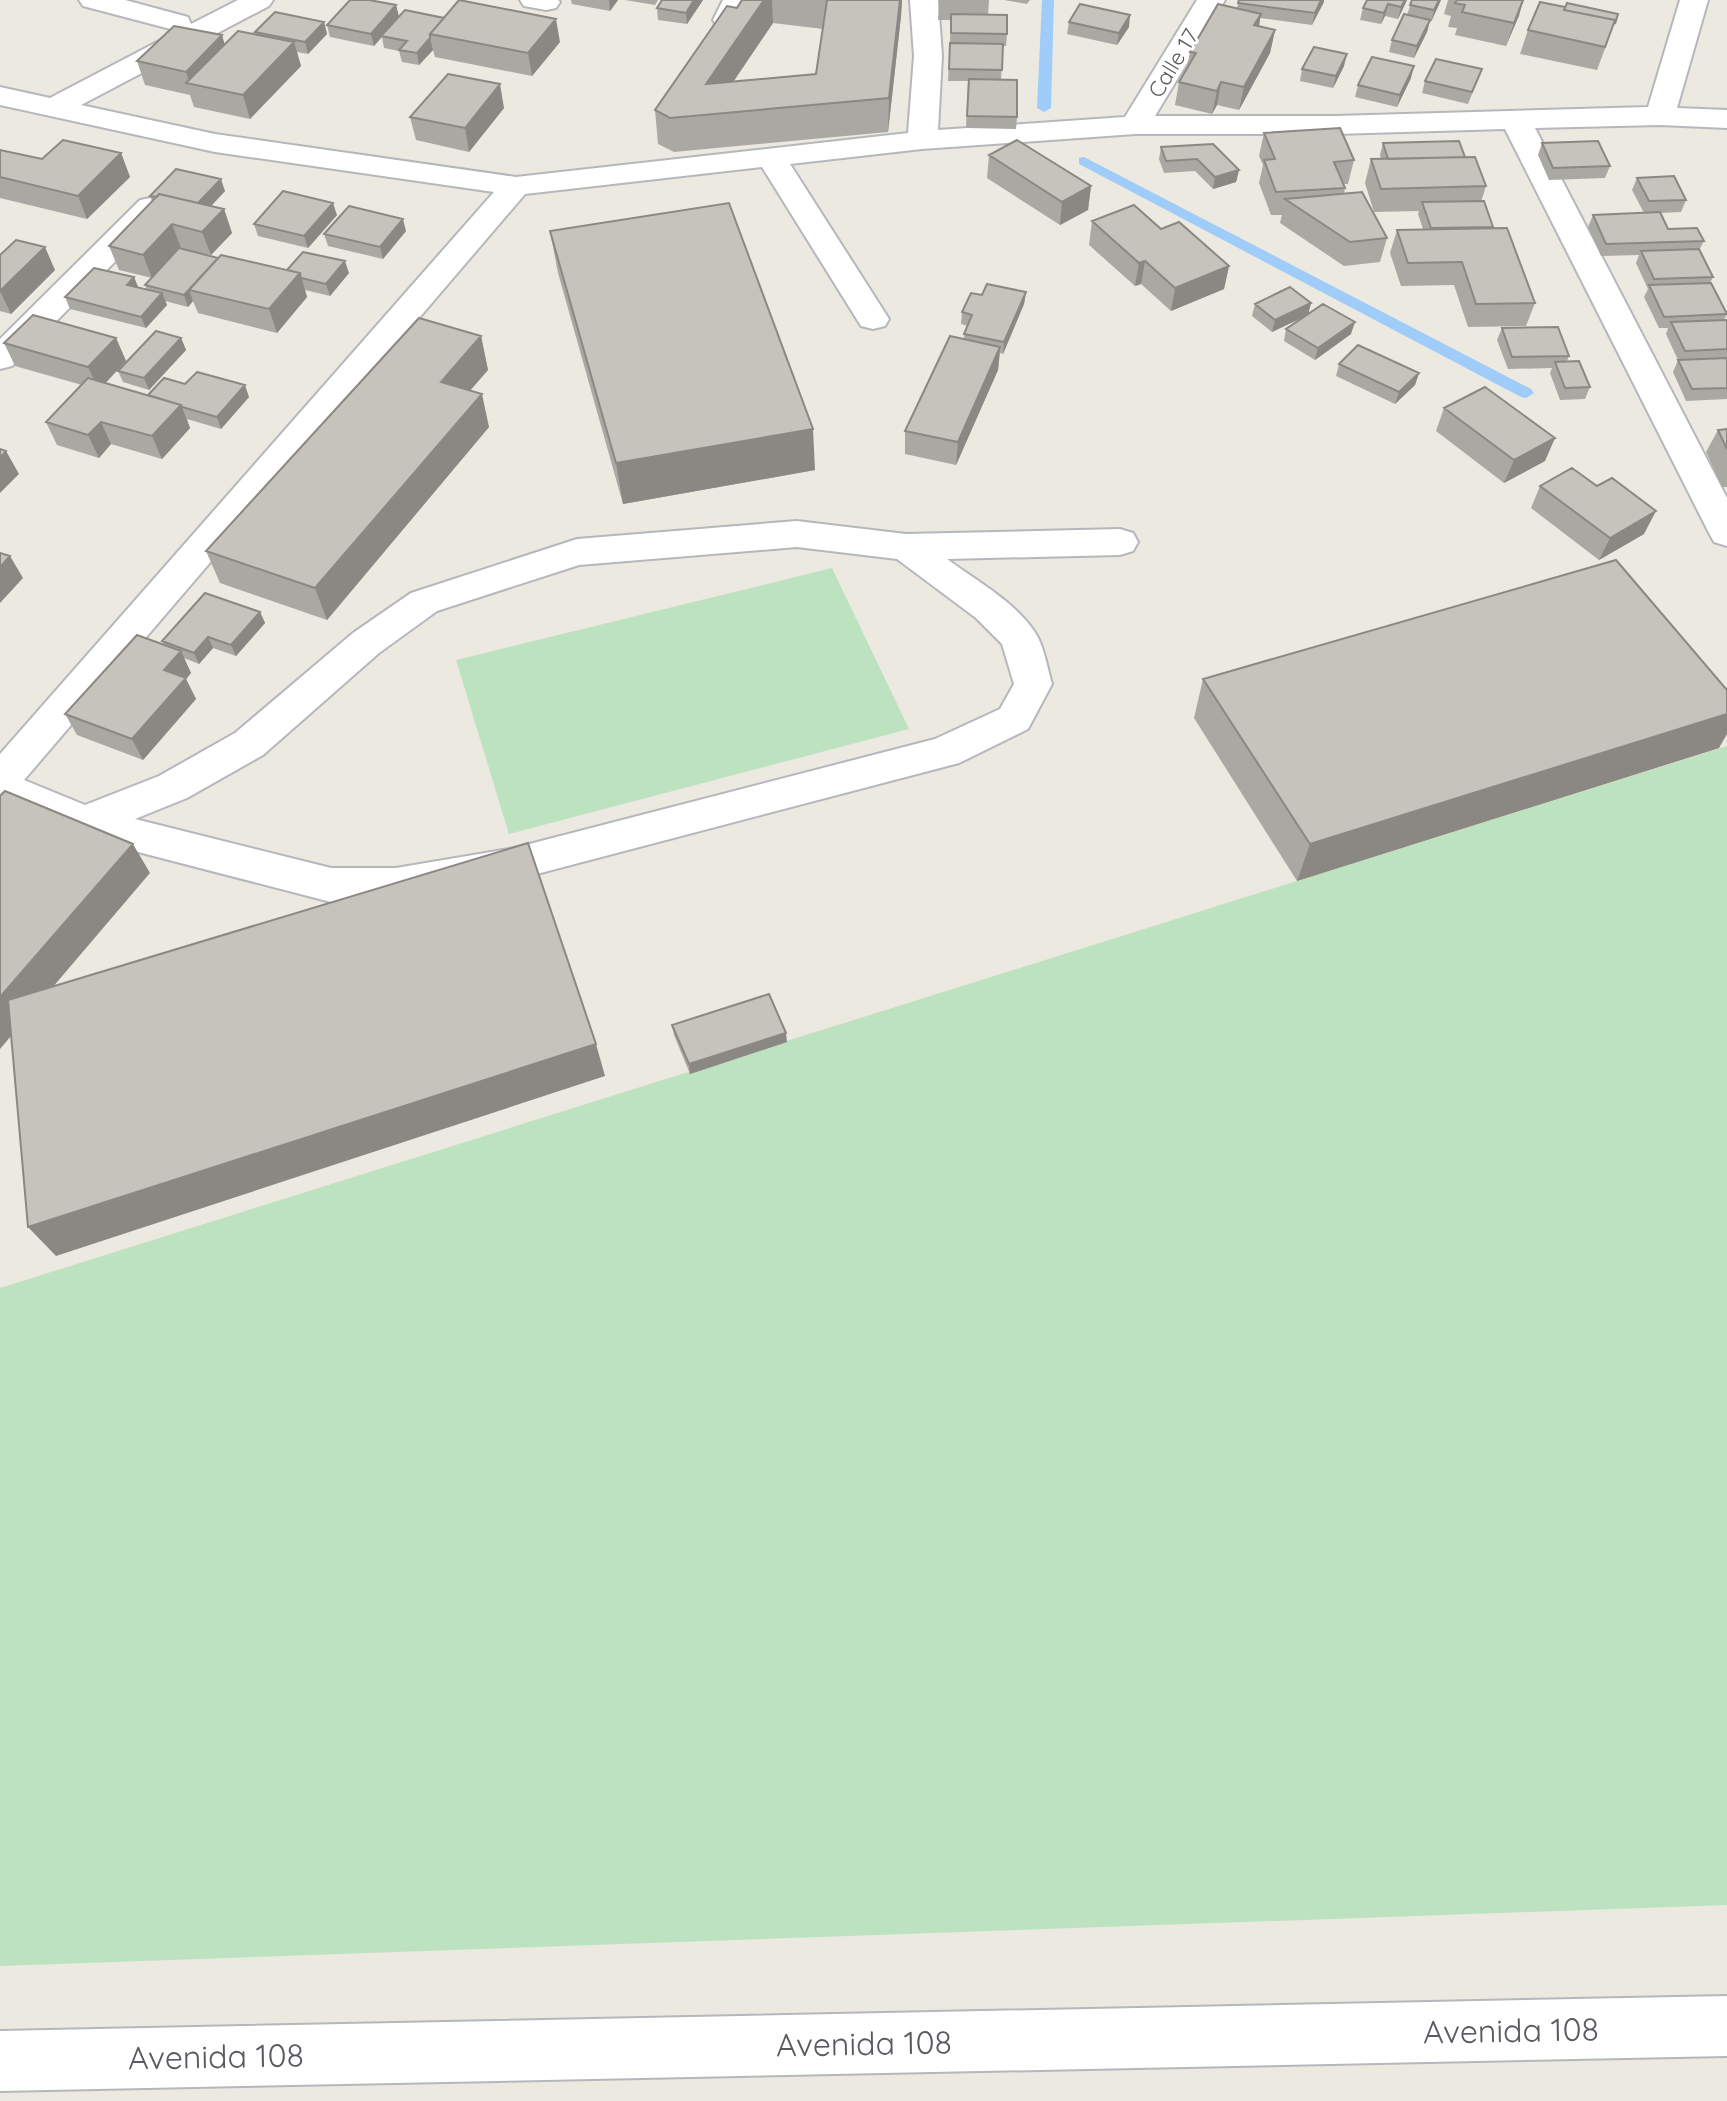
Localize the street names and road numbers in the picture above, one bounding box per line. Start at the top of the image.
street label: Calle 17 [1142,23,1204,103]
street label: Avenida 108 [1423,2008,1599,2052]
street label: Avenida 108 [776,2021,952,2065]
street label: Avenida 108 [128,2034,304,2078]

